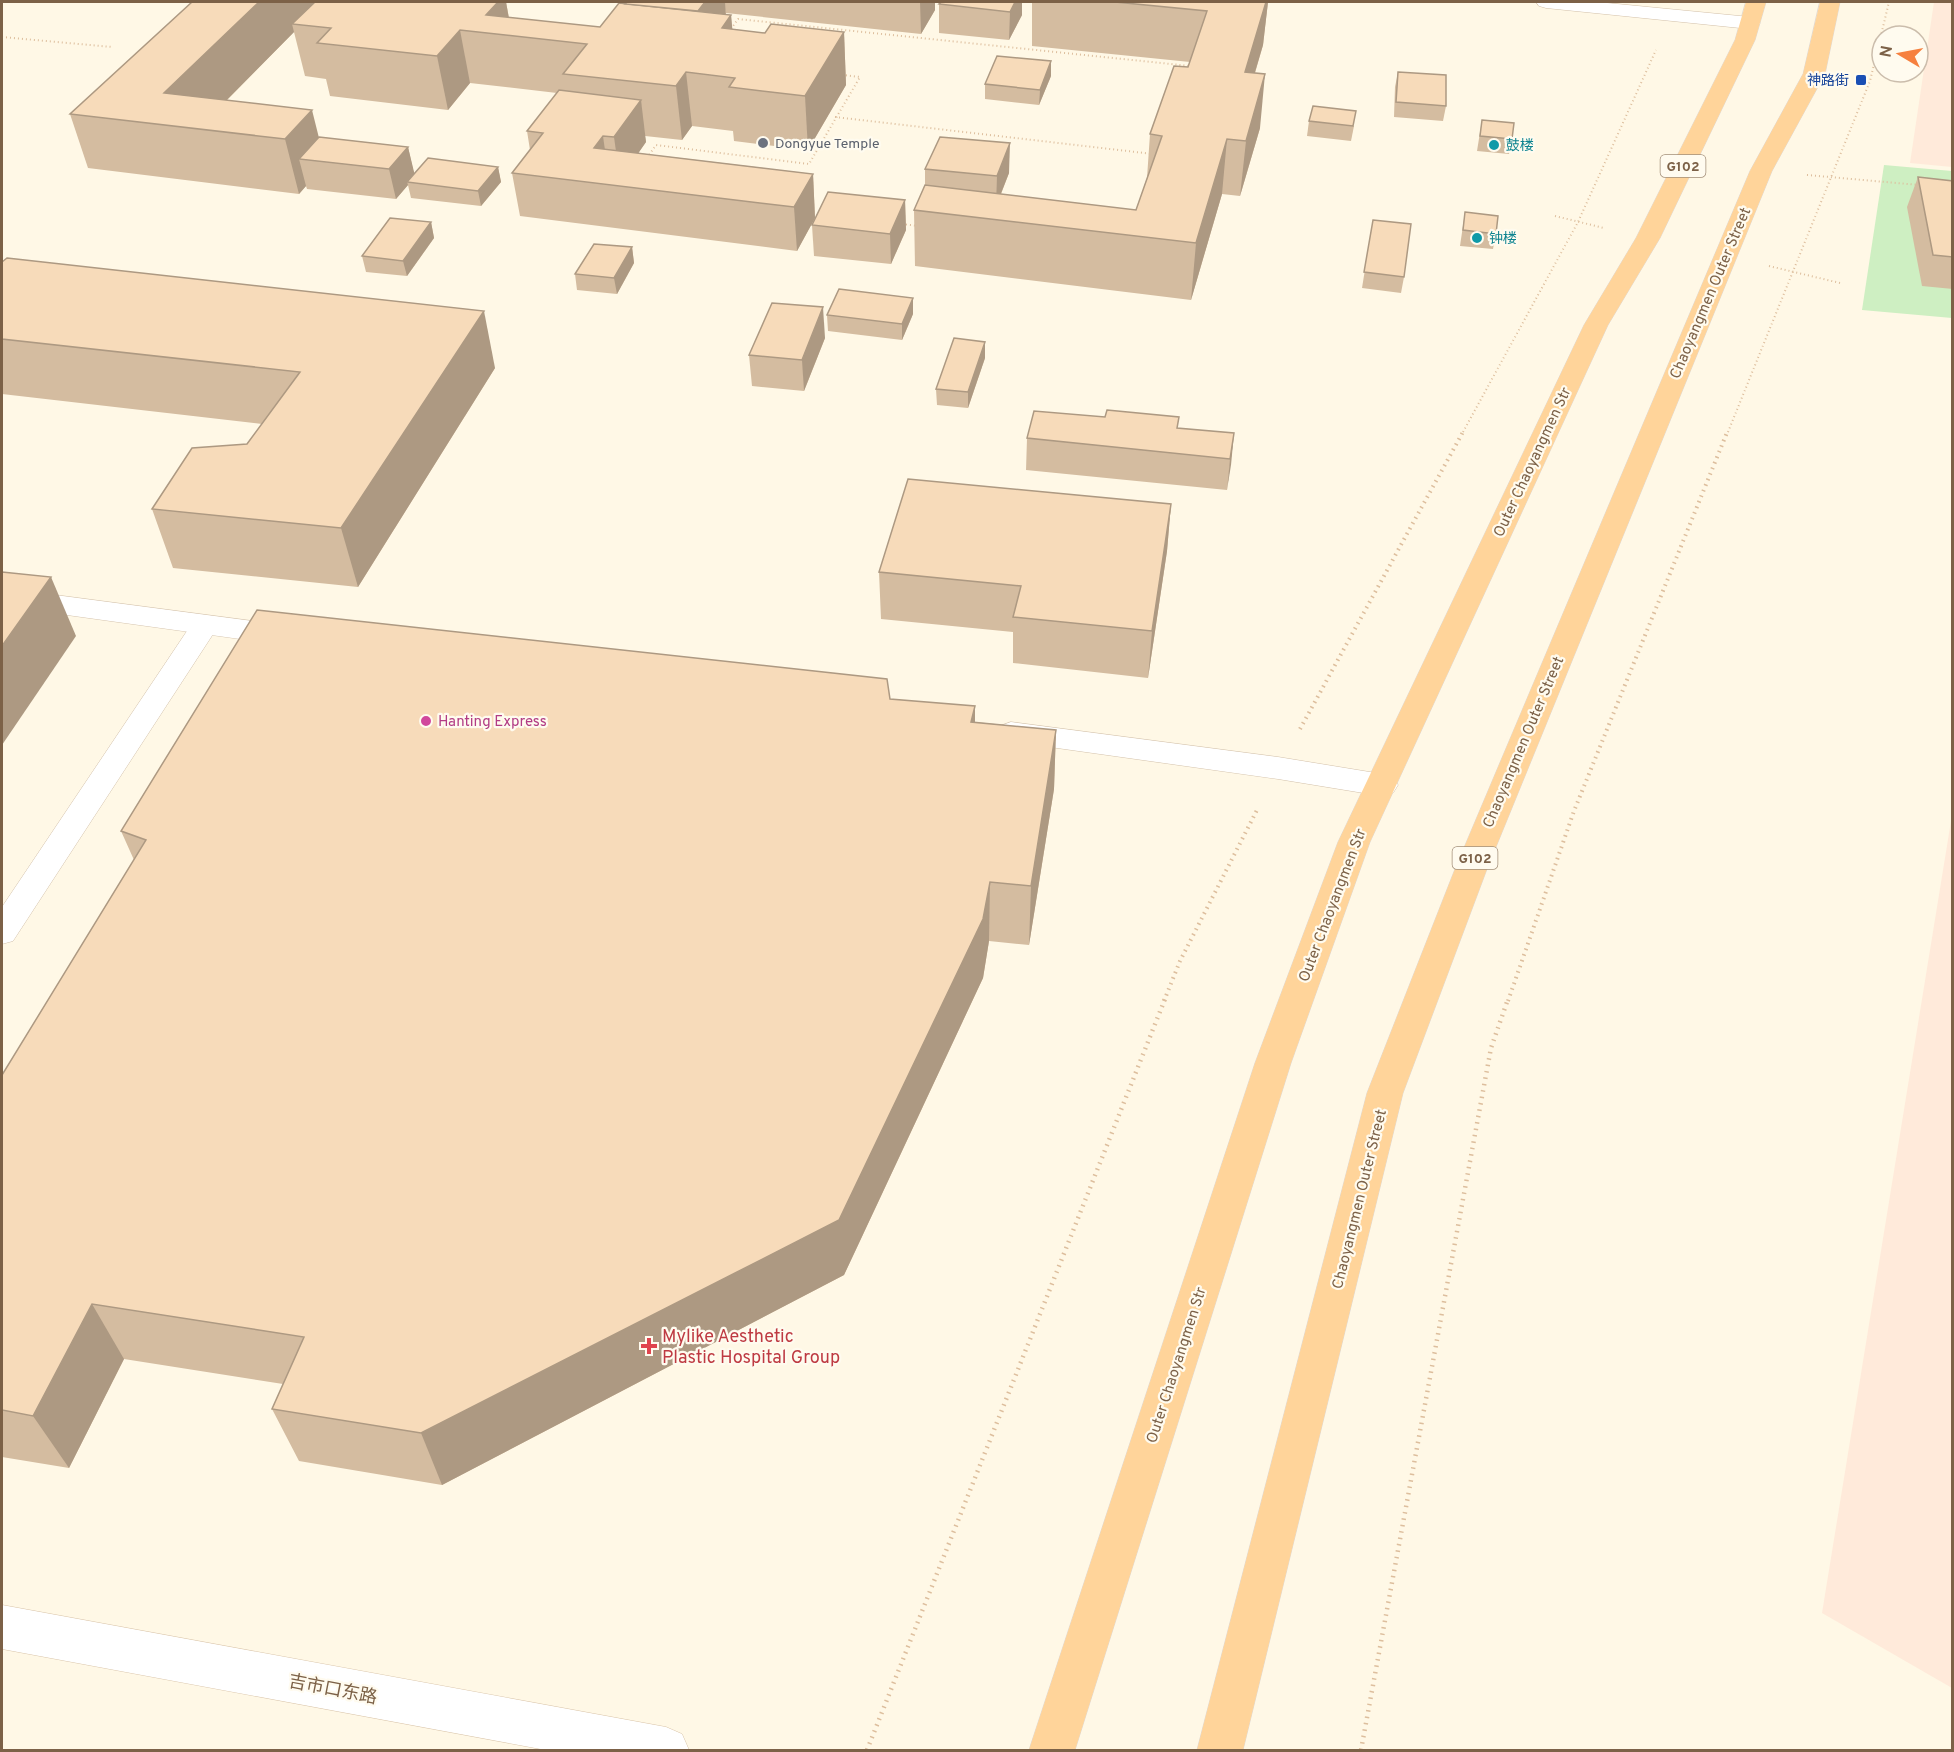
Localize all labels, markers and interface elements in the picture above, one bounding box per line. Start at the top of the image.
north arrow [1870,24,1930,84]
text: N [1876,44,1898,59]
place label: 神路街 [1807,73,1849,90]
marker: 神路街 [1854,73,1868,87]
marker: Dongyue Temple [756,136,770,150]
place label: Dongyue Temple [775,136,879,153]
marker: 鼓楼 [1487,138,1501,152]
place label: 鼓楼 [1506,138,1534,155]
road number: G102 [1660,155,1706,177]
street label: Chaoyangmen Outer Street [1667,205,1756,382]
marker: 钟楼 [1470,231,1484,245]
place label: 钟楼 [1489,231,1517,248]
street label: Outer Chaoyangmen Str [1490,385,1576,540]
street label: Chaoyangmen Outer Street [1480,654,1569,831]
place label: Hanting Express [438,713,547,732]
marker: Hanting Express [419,714,433,728]
street label: Outer Chaoyangmen Str [1295,826,1372,985]
road number: G102 [1452,847,1498,869]
street label: Chaoyangmen Outer Street [1329,1108,1392,1291]
street label: Outer Chaoyangmen Str [1143,1285,1212,1446]
place label: Mylike Aesthetic Plastic Hospital Group [662,1326,840,1370]
marker: Mylike Aesthetic Plastic Hospital Group [640,1337,658,1355]
street label: 吉市口东路 [286,1671,379,1710]

